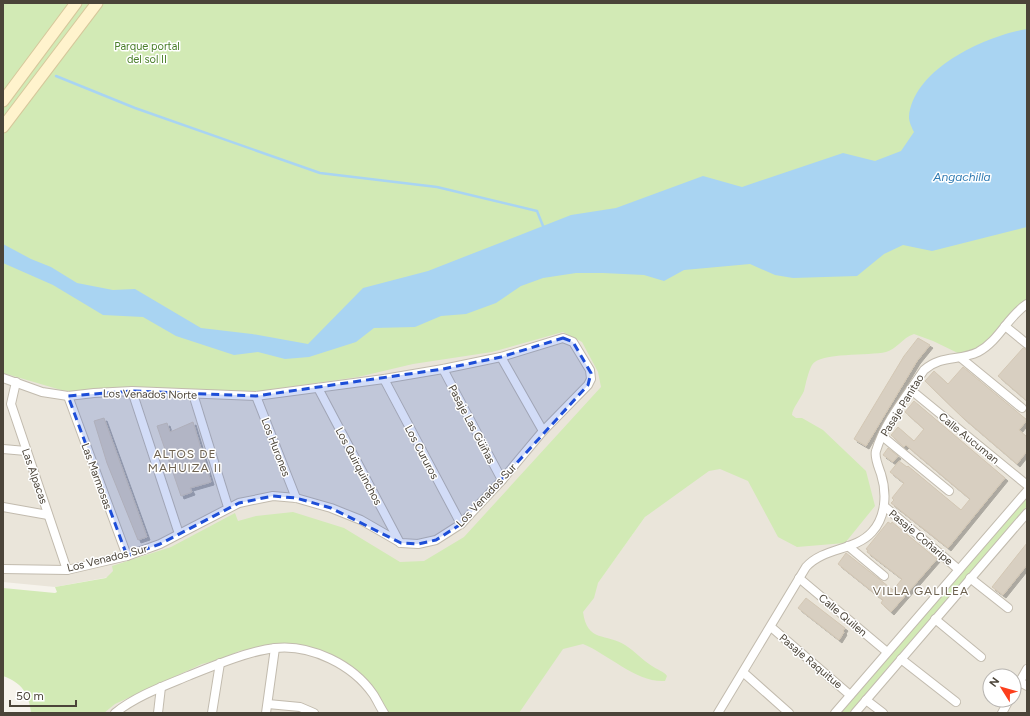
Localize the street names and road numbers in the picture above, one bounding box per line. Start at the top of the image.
street label: Pasaje Panitao [878,372,927,439]
street label: Pasaje Las Güiñas [445,383,498,466]
street label: Los Venados Norte [103,387,197,402]
street label: Calle Aucuman [936,410,1001,467]
street label: Los Hurones [258,416,293,478]
street label: Los Cururos [402,423,441,481]
street label: Los Quirquinchos [333,425,384,507]
street label: Las Marmosas [79,441,115,511]
street label: Las Alpacas [19,447,50,506]
street label: Los Venados Sur [454,461,519,530]
street label: Pasaje Coñaripe [886,507,955,568]
street label: Los Venados Sur [66,542,149,575]
street label: Calle Quilen [816,591,869,639]
street label: Pasaje Raquitue [777,631,845,691]

